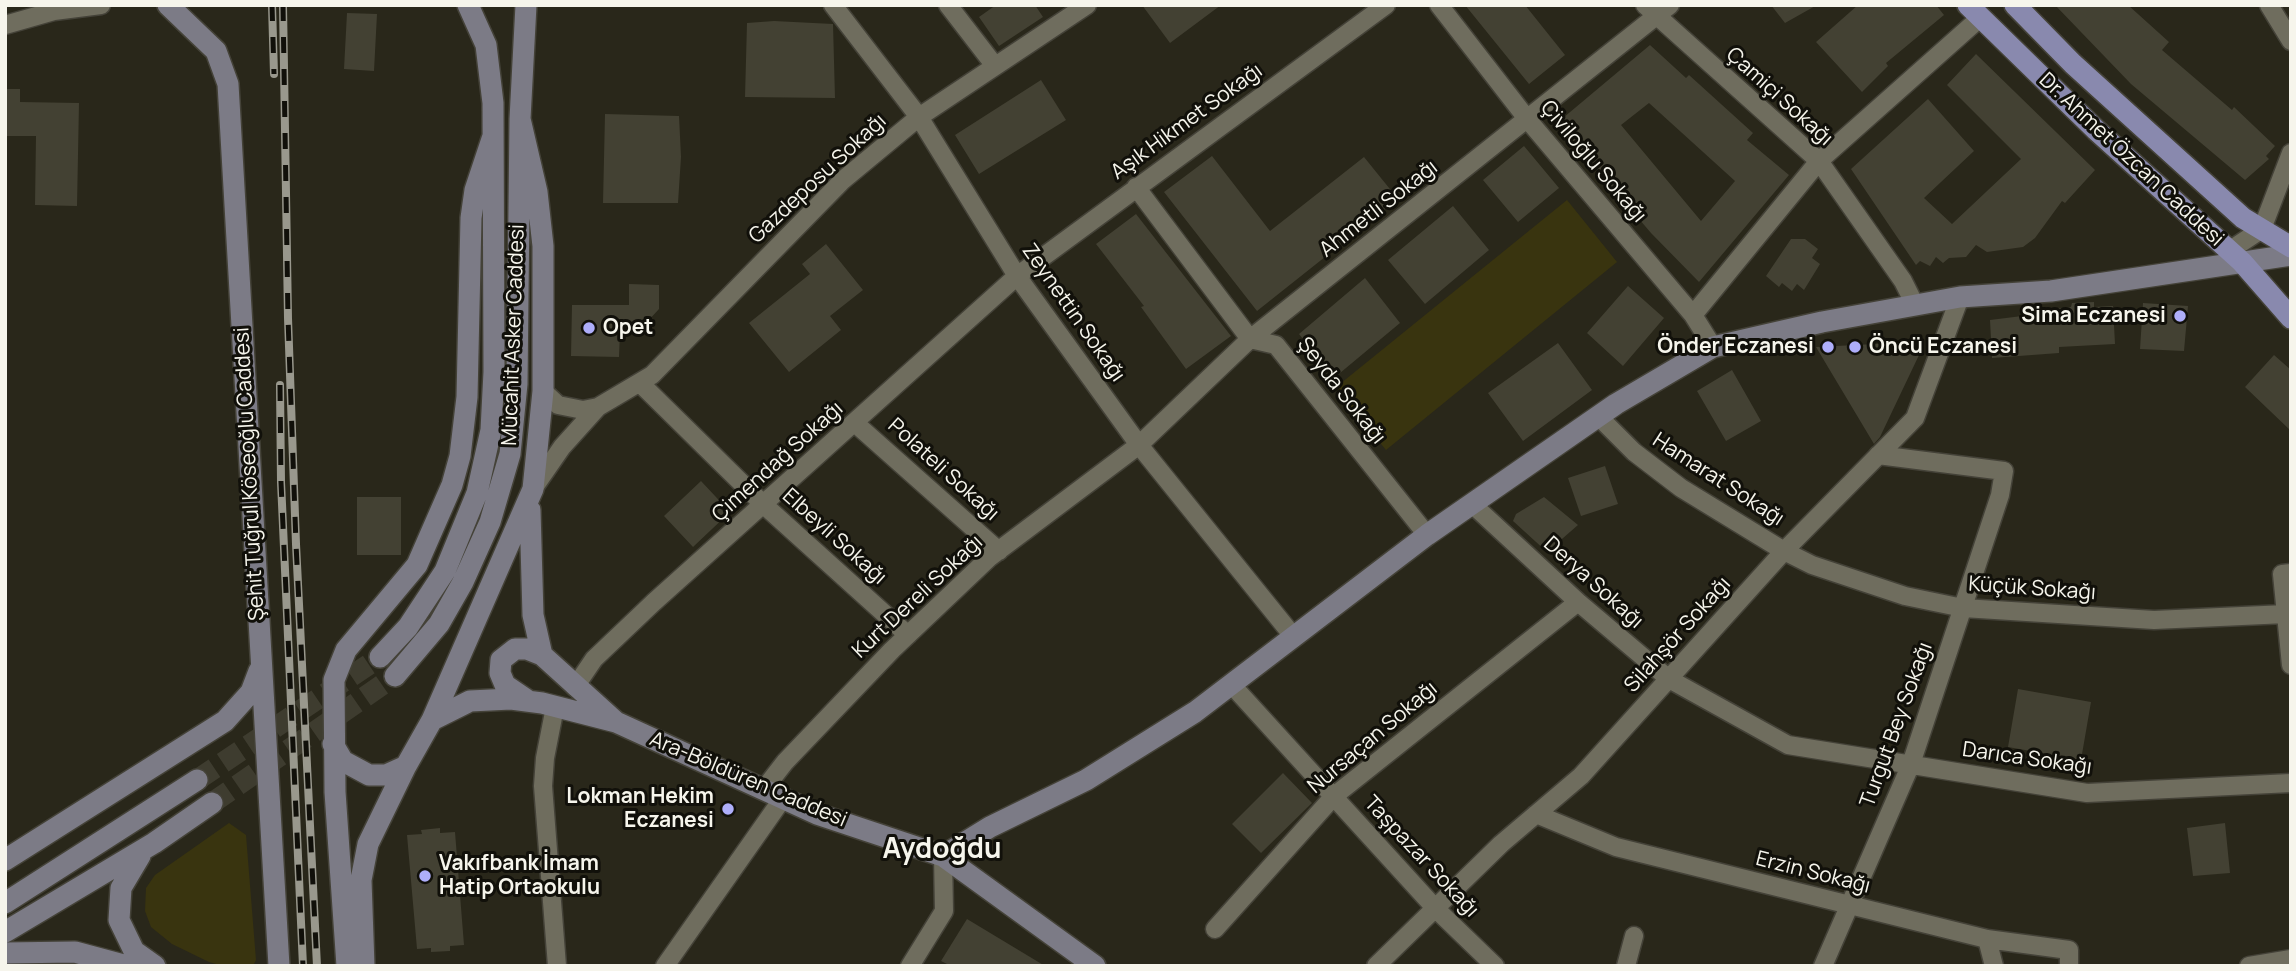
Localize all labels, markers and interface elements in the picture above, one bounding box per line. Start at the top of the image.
street label: Çamiçi Sokağı [1721,43,1837,151]
street label: Aşık Hikmet Sokağı [1106,59,1268,185]
street label: Dr. Ahmet Özcan Caddesi [2034,68,2228,252]
street label: Çiviloğlu Sokağı [1535,96,1651,228]
street label: Gazdeposu Sokağı [744,109,892,249]
street label: Ahmetli Sokağı [1315,155,1443,263]
street label: Mücahit Asker Caddesi [498,224,530,446]
street label: Zeynettin Sokağı [1016,239,1130,387]
place label: Sima Eczanesi [2021,303,2166,329]
marker: Sima Eczanesi [2172,308,2188,324]
place label: Opet [603,315,653,341]
marker: Opet [581,320,597,336]
street label: Şehit Tuğrul Köseoğlu Caddesi [230,326,270,622]
street label: Şeyda Sokağı [1291,333,1391,449]
place label: Önder Eczanesi [1657,334,1814,360]
place label: Öncü Eczanesi [1869,334,2017,360]
marker: Önder Eczanesi [1820,339,1836,355]
marker: Öncü Eczanesi [1847,339,1863,355]
street label: Çimendağ Sokağı [707,397,849,527]
street label: Polateli Sokağı [882,414,1004,526]
street label: Hamarat Sokağı [1648,428,1788,532]
street label: Elbeyli Sokağı [777,484,891,590]
street label: Kurt Dereli Sokağı [848,530,988,664]
street label: Derya Sokağı [1538,532,1648,634]
street label: Silahşör Sokağı [1619,572,1737,698]
street label: Küçük Sokağı [1967,572,2097,606]
street label: Turgut Bey Sokağı [1855,639,1939,811]
street label: Nursaçan Sokağı [1303,676,1443,800]
street label: Ara-Böldüren Caddesi [646,727,850,833]
street label: Darıca Sokağı [1961,737,2093,781]
place label: Lokman Hekim Eczanesi [566,784,714,834]
street label: Taşpazar Sokağı [1358,791,1484,923]
marker: Lokman Hekim Eczanesi [720,801,736,817]
district label: Aydoğdu [882,833,1002,867]
street label: Erzin Sokağı [1753,847,1873,899]
place label: Vakıfbank İmam Hatip Ortaokulu [439,851,600,901]
marker: Vakıfbank İmam Hatip Ortaokulu [417,868,433,884]

